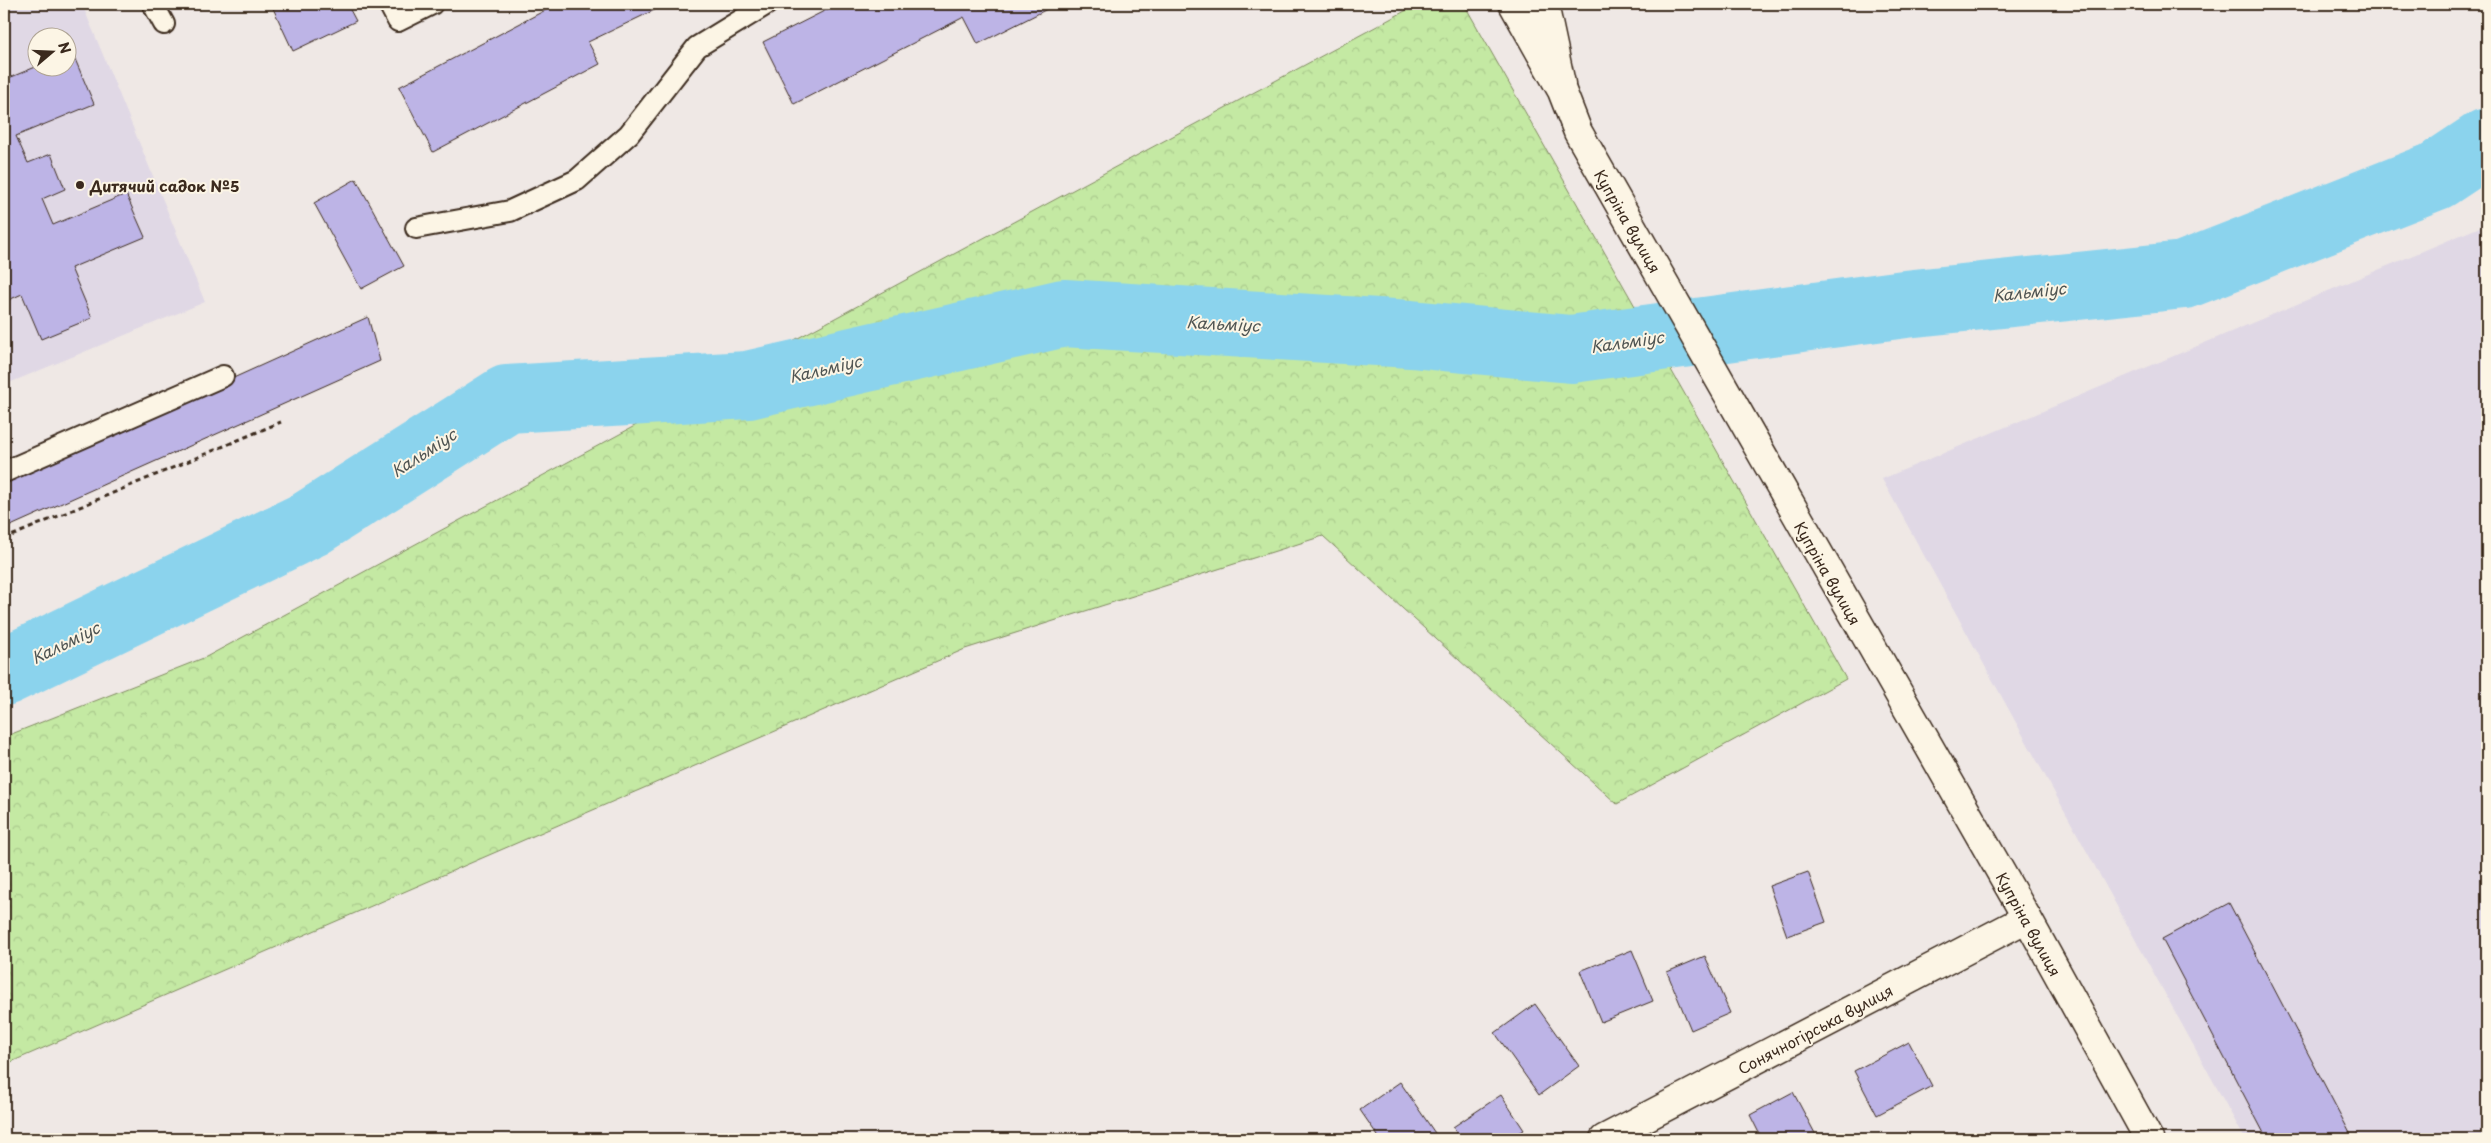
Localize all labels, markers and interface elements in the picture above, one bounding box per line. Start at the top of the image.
north arrow [28,28,78,78]
text: N [53,39,76,56]
street label: Купріна вулиця [1589,165,1667,277]
place label: Дитячий садок №5 [89,174,240,197]
marker: Дитячий садок №5 [74,179,86,191]
water label: Кальміус [1991,275,2068,307]
water label: Кальміус [1186,309,1262,337]
water label: Кальміус [1589,324,1667,358]
water label: Кальміус [786,348,865,388]
water label: Кальміус [386,421,462,482]
street label: Купріна вулиця [1789,517,1867,629]
water label: Кальміус [27,614,105,669]
street label: Купріна вулиця [1991,868,2067,980]
street label: Сонячногірська вулиця [1733,978,1897,1080]

